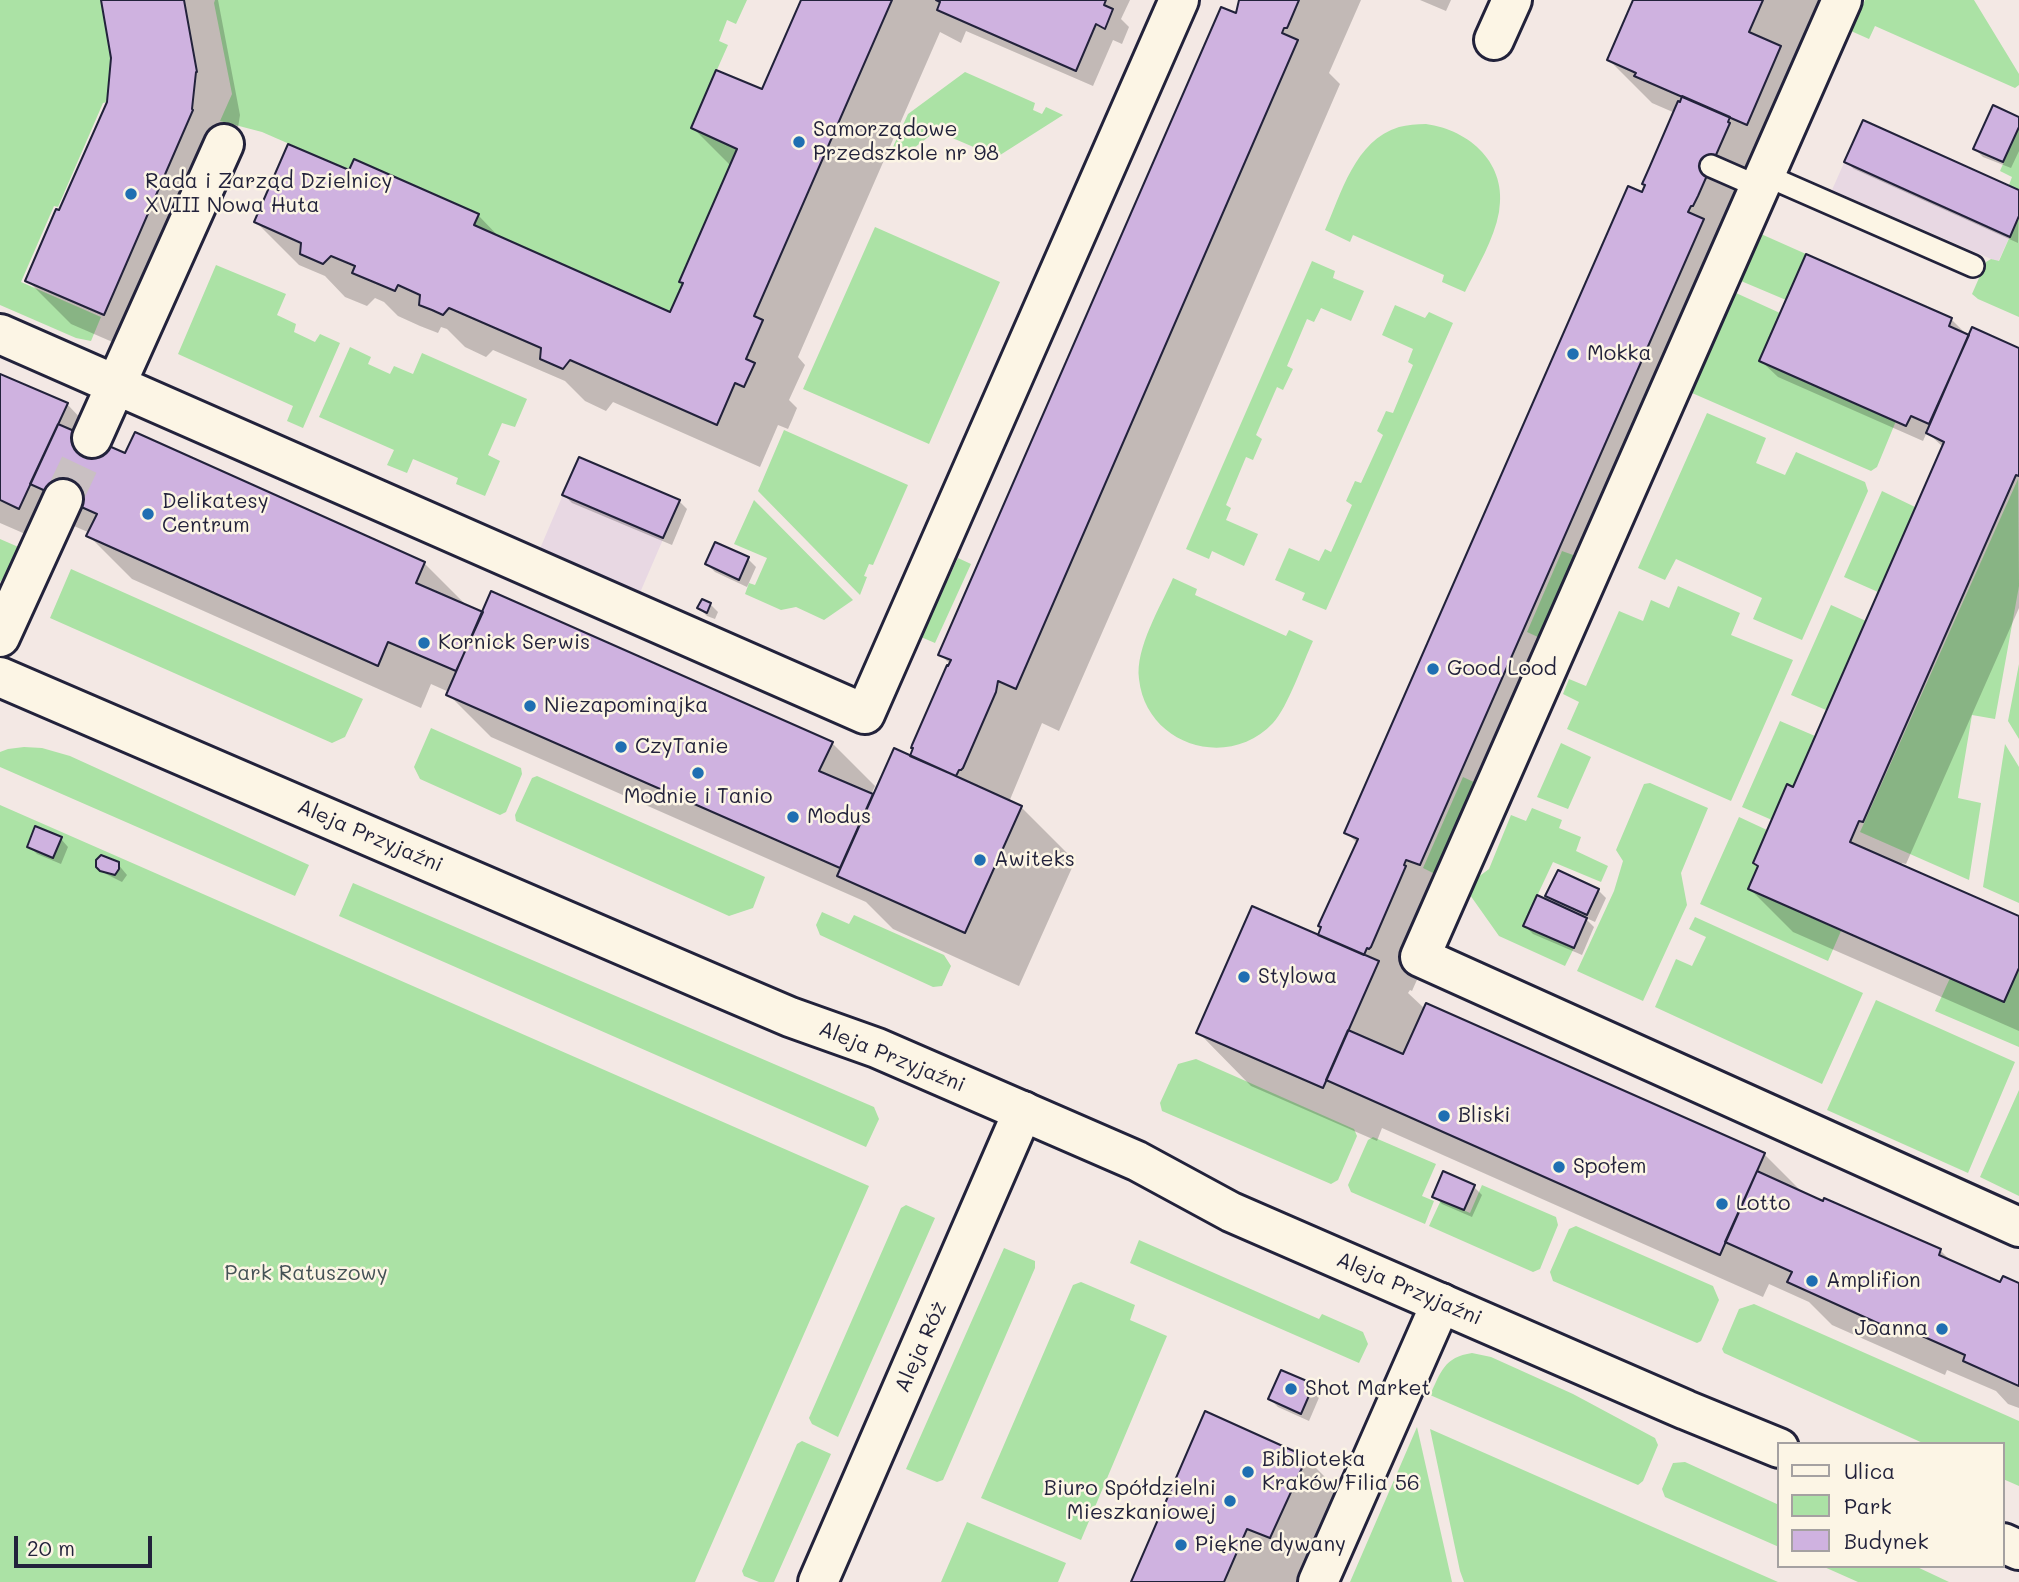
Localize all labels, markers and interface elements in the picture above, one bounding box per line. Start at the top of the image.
place label: Samorządowe Przedszkole nr 98 [813,117,999,167]
marker: Samorządowe Przedszkole nr 98 [791,134,807,150]
place label: Rada i Zarząd Dzielnicy XVIII Nowa Huta [145,169,393,219]
marker: Rada i Zarząd Dzielnicy XVIII Nowa Huta [123,186,139,202]
place label: Mokka [1587,341,1652,367]
marker: Mokka [1565,346,1581,362]
place label: Delikatesy Centrum [162,489,269,539]
marker: Delikatesy Centrum [140,506,156,522]
place label: Kornick Serwis [438,630,590,656]
marker: Kornick Serwis [416,635,432,651]
place label: Good Lood [1447,656,1557,682]
marker: Good Lood [1425,661,1441,677]
place label: Niezapominajka [544,693,708,719]
marker: Niezapominajka [522,698,538,714]
place label: CzyTanie [635,734,728,760]
marker: CzyTanie [613,739,629,755]
marker: Modnie i Tanio [690,765,706,781]
place label: Modnie i Tanio [624,784,772,810]
street label: Aleja Przyjaźni [293,794,447,878]
place label: Modus [807,804,871,830]
marker: Modus [785,809,801,825]
place label: Awiteks [994,847,1075,873]
marker: Awiteks [972,852,988,868]
place label: Stylowa [1258,964,1337,990]
marker: Stylowa [1236,969,1252,985]
street label: Aleja Przyjaźni [815,1016,969,1098]
place label: Bliski [1458,1103,1511,1129]
marker: Bliski [1436,1108,1452,1124]
place label: Społem [1573,1154,1646,1180]
marker: Społem [1551,1159,1567,1175]
place label: Lotto [1736,1191,1790,1217]
marker: Lotto [1714,1196,1730,1212]
street label: Aleja Przyjaźni [1332,1247,1486,1331]
park label: Park Ratuszowy [224,1261,388,1287]
place label: Amplifion [1826,1268,1921,1294]
marker: Amplifion [1804,1273,1820,1289]
street label: Aleja Róż [890,1297,952,1397]
place label: Joanna [1855,1316,1928,1342]
marker: Joanna [1934,1321,1950,1337]
place label: Shot Market [1305,1376,1431,1402]
marker: Shot Market [1283,1381,1299,1397]
legend [1778,1442,2005,1568]
place label: Biblioteka Kraków Filia 56 [1262,1447,1420,1497]
text: Ulica [1844,1457,1895,1484]
marker: Biblioteka Kraków Filia 56 [1240,1464,1256,1480]
place label: Biuro Spółdzielni Mieszkaniowej [1044,1476,1216,1526]
text: Park [1844,1492,1892,1519]
marker: Biuro Spółdzielni Mieszkaniowej [1222,1493,1238,1509]
scale bar [18,1522,156,1566]
text: Budynek [1844,1527,1929,1554]
place label: Piękne dywany [1195,1532,1346,1558]
text: 20 m [27,1534,75,1561]
marker: Piękne dywany [1173,1537,1189,1553]

